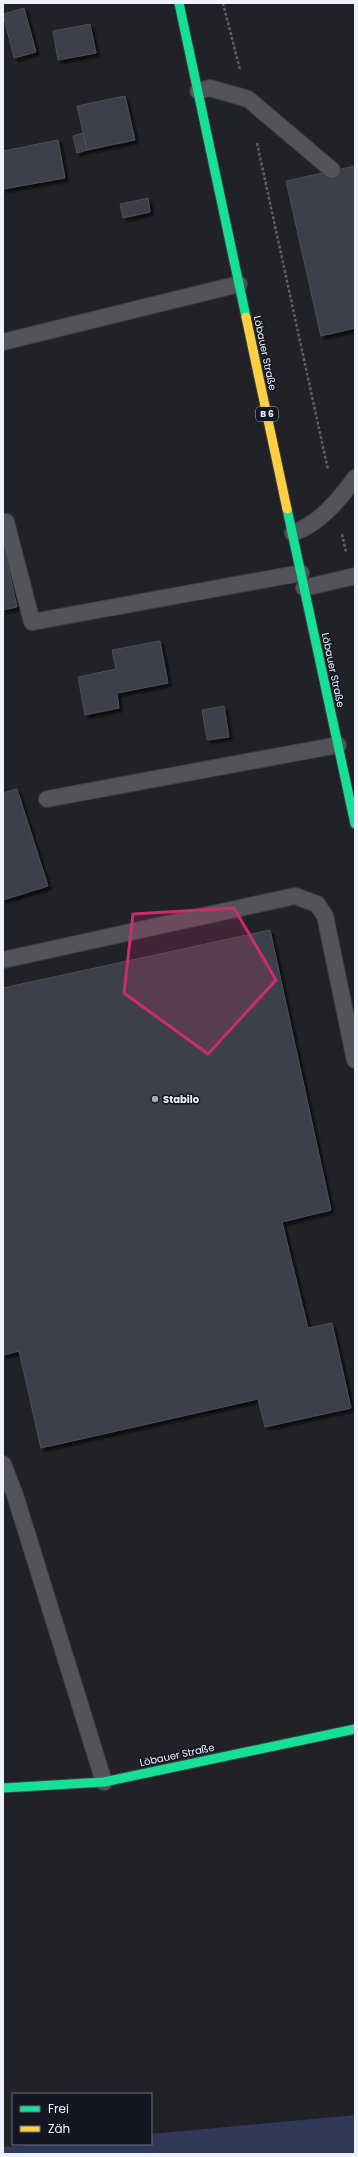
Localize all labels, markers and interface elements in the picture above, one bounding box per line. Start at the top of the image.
street label: Löbauer Straße [250,314,280,392]
road number: B 6 [256,407,278,421]
street label: Löbauer Straße [318,631,348,709]
place label: Stabilo [163,1092,200,1107]
marker: Stabilo [150,1094,160,1104]
street label: Löbauer Straße [138,1740,216,1770]
legend [12,2093,152,2145]
text: Frei [48,2100,69,2117]
text: Zäh [48,2120,70,2137]

